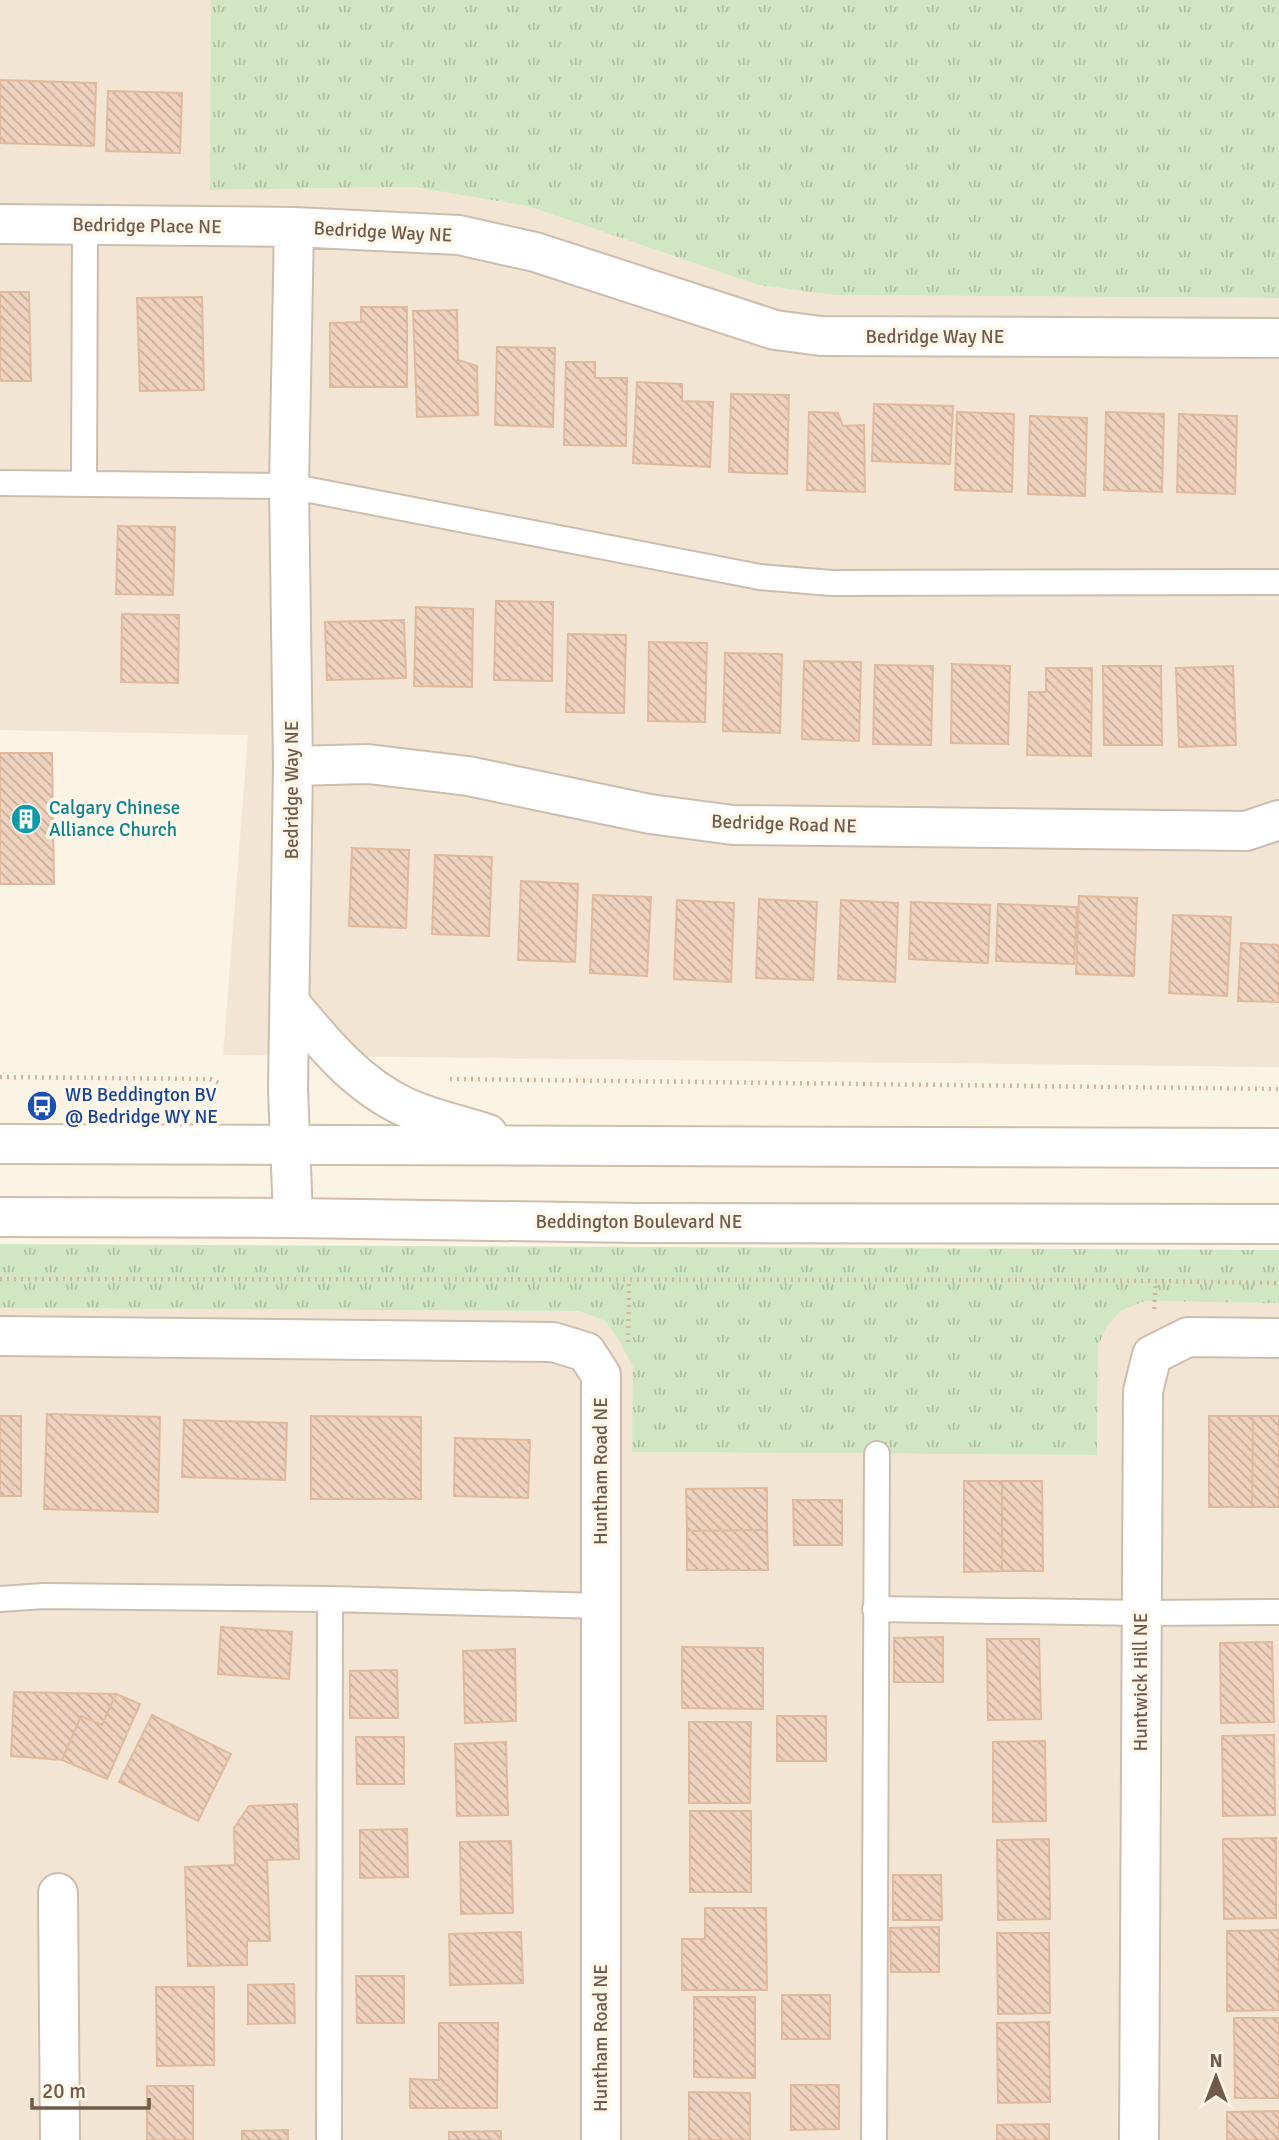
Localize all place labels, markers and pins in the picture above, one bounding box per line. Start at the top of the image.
place label: Calgary Chinese Alliance Church [49,796,180,842]
building icon: Calgary Chinese Alliance Church [9,802,43,836]
place label: WB Beddington BV @ Bedridge WY NE [65,1083,218,1129]
bus stop icon: WB Beddington BV @ Bedridge WY NE [25,1089,59,1123]

